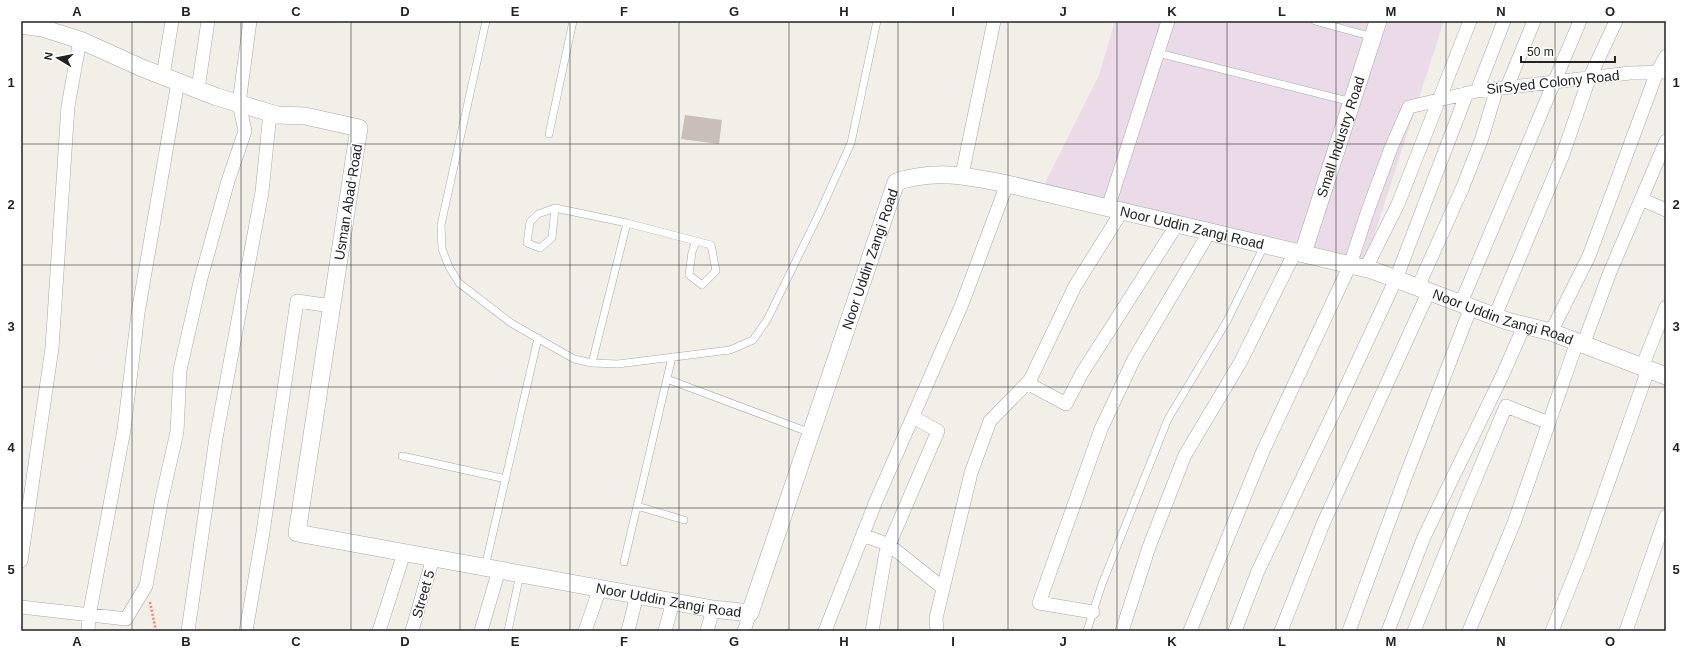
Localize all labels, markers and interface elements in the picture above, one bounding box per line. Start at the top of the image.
text: A [72,4,82,19]
text: B [181,4,191,19]
text: C [291,4,301,19]
text: D [400,4,410,19]
text: E [511,4,520,19]
text: F [620,4,628,19]
text: G [729,4,739,19]
text: H [839,4,849,19]
text: I [951,4,955,19]
text: J [1059,4,1067,19]
text: K [1167,4,1177,19]
text: L [1278,4,1286,19]
text: M [1386,4,1396,19]
text: N [1496,4,1506,19]
text: O [1605,4,1615,19]
north arrow [38,38,78,78]
scale bar [1521,38,1615,64]
text: 50 m [1527,45,1554,59]
text: N [42,51,55,61]
street label: SirSyed Colony Road [1486,67,1620,97]
street label: Small Industry Road [1314,74,1368,199]
text: 1 [7,75,15,90]
text: 1 [1672,75,1680,90]
street label: Usman Abad Road [331,143,365,261]
street label: Noor Uddin Zangi Road [839,187,901,331]
text: 2 [7,197,15,212]
text: 2 [1672,197,1680,212]
street label: Noor Uddin Zangi Road [1119,203,1266,252]
street label: Noor Uddin Zangi Road [1430,286,1575,348]
text: 3 [7,319,15,334]
text: 3 [1672,319,1680,334]
text: 4 [7,440,15,455]
text: 4 [1672,440,1680,455]
text: 5 [7,562,15,577]
text: 5 [1672,562,1680,577]
street label: Street 5 [409,568,438,620]
street label: Noor Uddin Zangi Road [595,580,742,620]
text: A [72,634,82,649]
text: B [181,634,191,649]
text: C [291,634,301,649]
text: D [400,634,410,649]
text: E [511,634,520,649]
text: F [620,634,628,649]
text: G [729,634,739,649]
text: H [839,634,849,649]
text: I [951,634,955,649]
text: J [1059,634,1067,649]
text: K [1167,634,1177,649]
text: L [1278,634,1286,649]
text: M [1386,634,1396,649]
text: N [1496,634,1506,649]
text: O [1605,634,1615,649]

